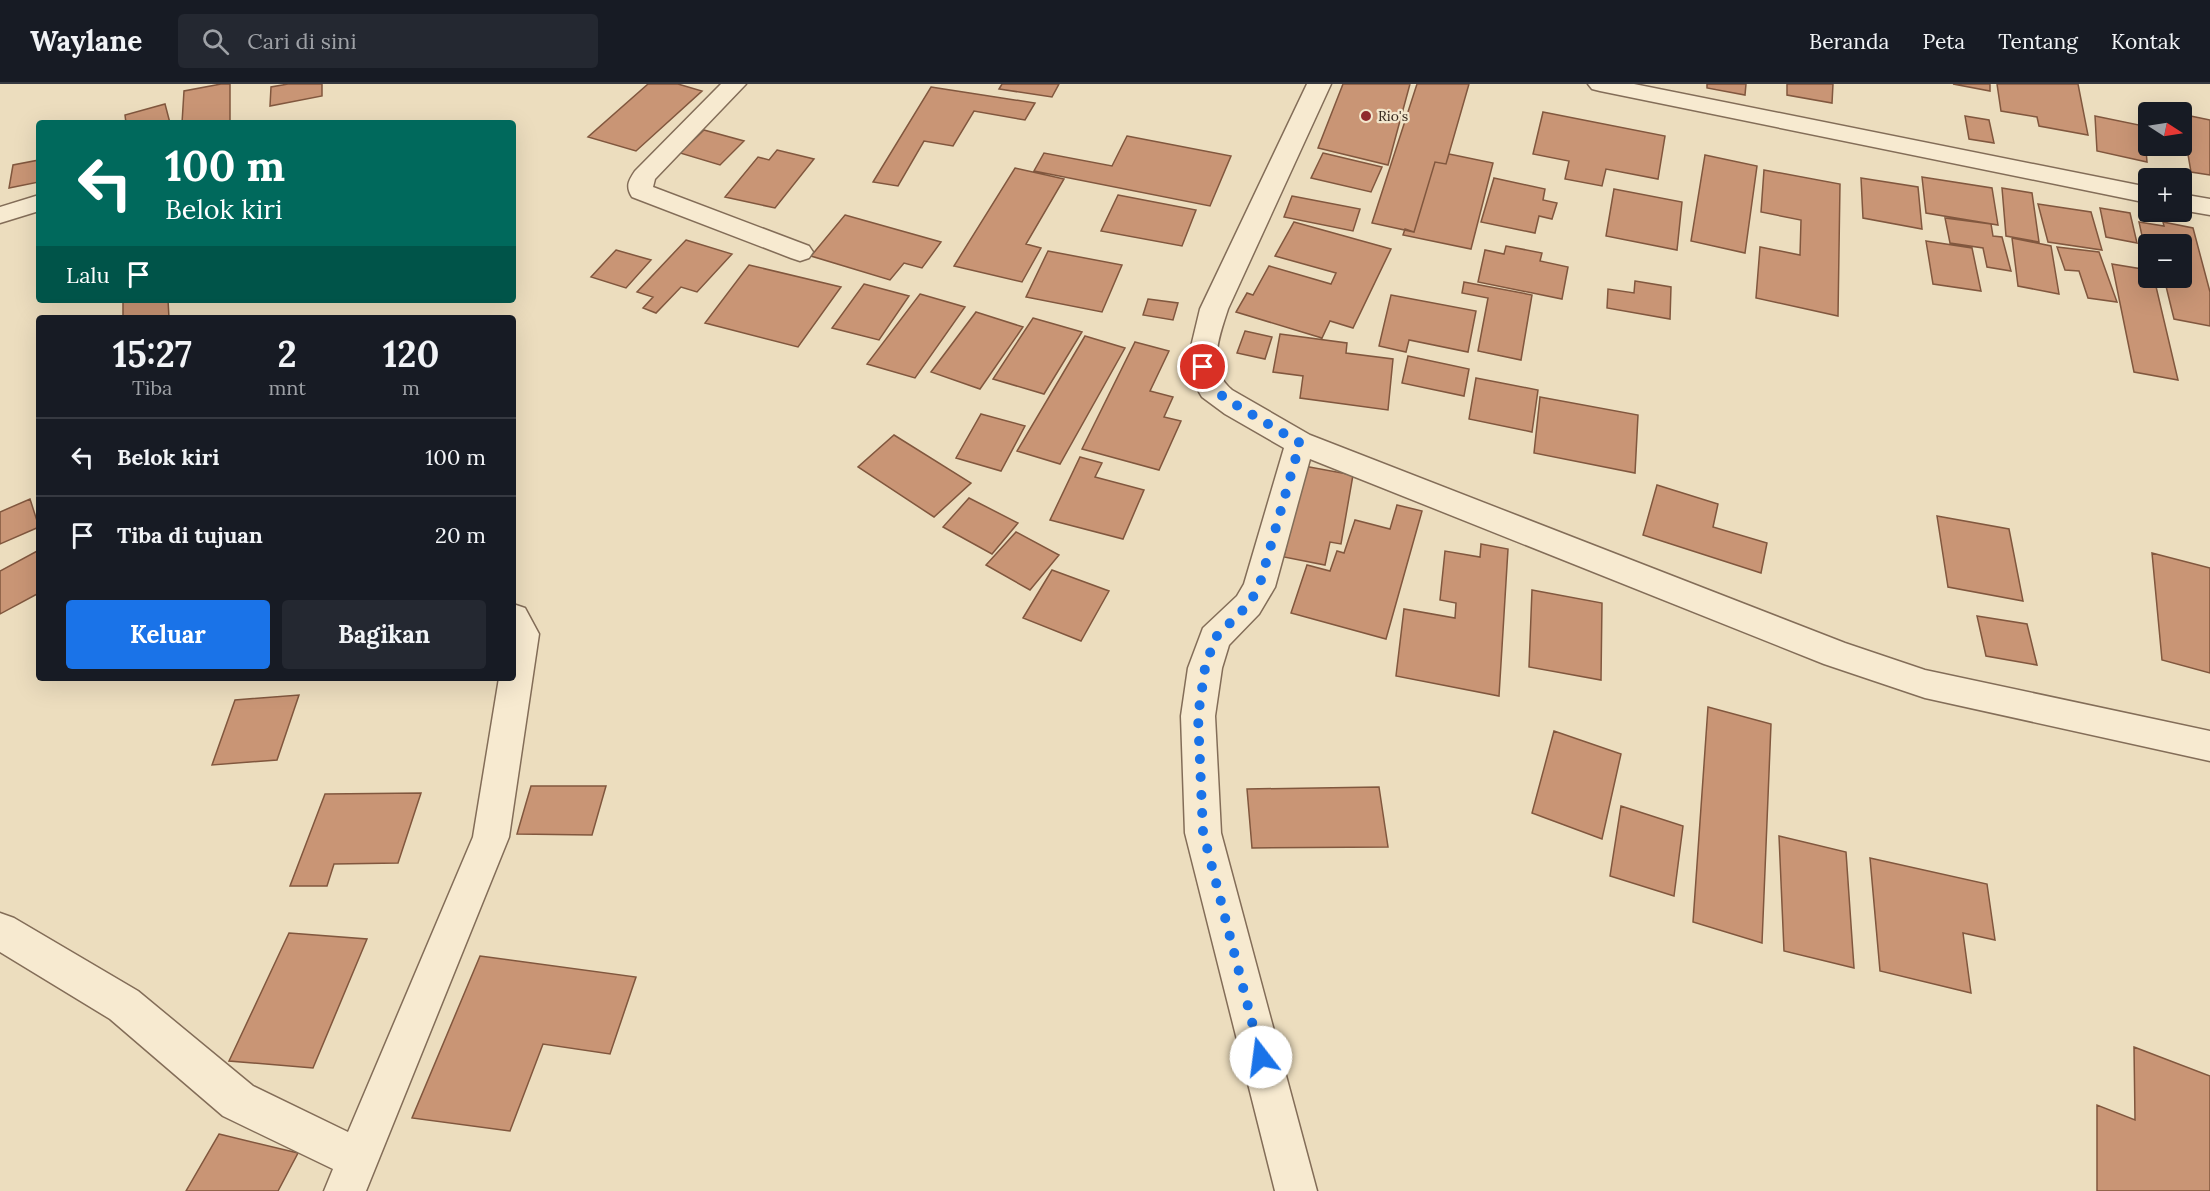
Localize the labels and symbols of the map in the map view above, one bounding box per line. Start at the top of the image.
north arrow [2138,102,2192,156]
place label: Rio's [1378,107,1408,125]
marker: Rio's [1359,109,1373,123]
pin [1177,341,1228,392]
position arrow [1229,1025,1293,1089]

